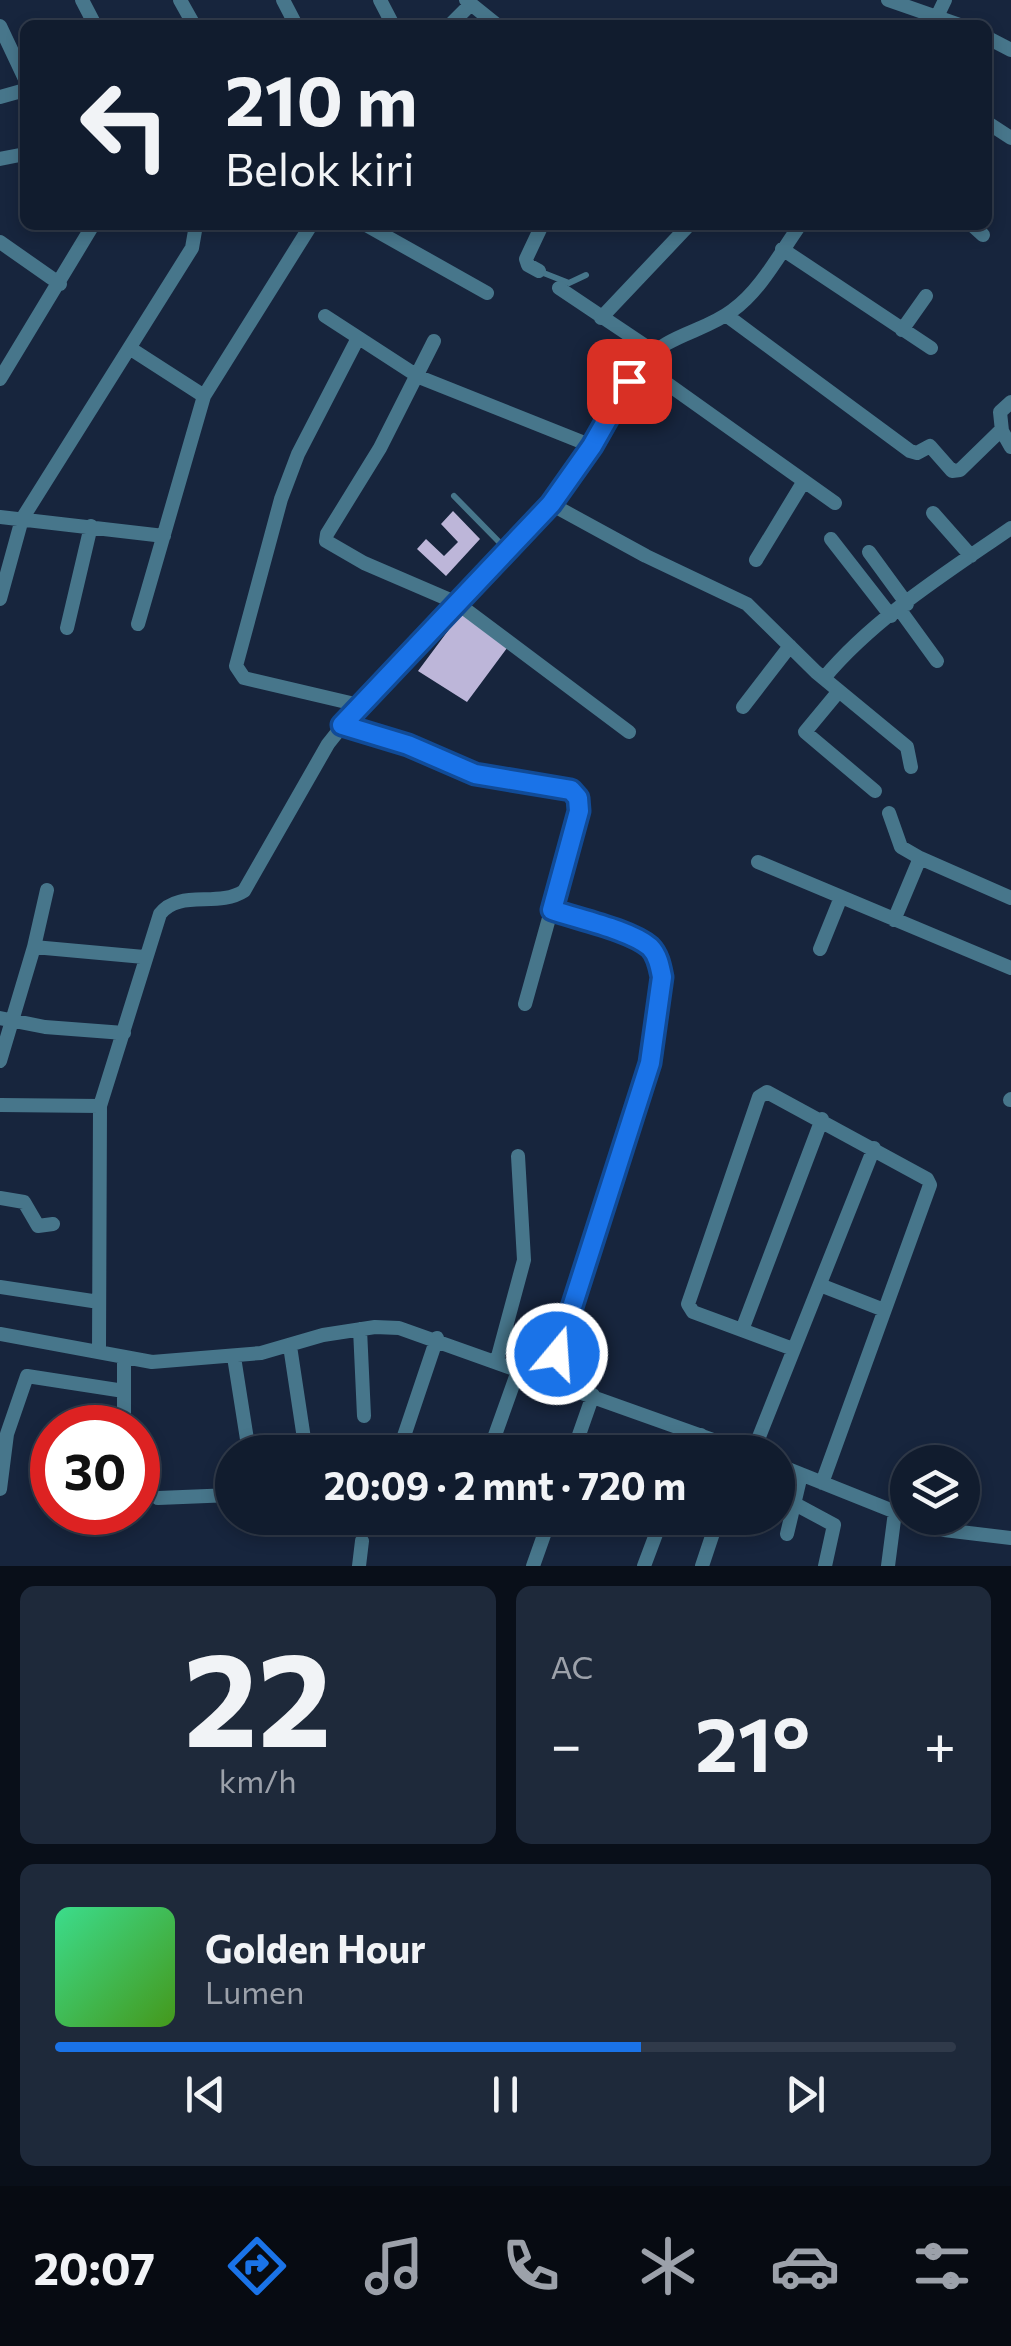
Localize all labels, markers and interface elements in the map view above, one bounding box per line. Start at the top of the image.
text: 210 m [225,55,417,140]
icon: left [60,60,190,190]
text: Belok kiri [225,140,415,195]
pin [587,339,672,424]
icon: arrive [602,354,657,409]
position arrow [505,1302,609,1406]
speed limit sign: 30 [30,1405,160,1535]
map controls [890,1445,980,1535]
button: layers [890,1445,980,1535]
text: 20:09 · 2 mnt · 720 m [324,1461,686,1508]
text: 22 [184,1615,332,1774]
text: AC [551,1646,594,1686]
text: 21° [695,1696,810,1787]
text: − [551,1709,582,1776]
text: + [924,1709,956,1776]
text: km/h [219,1760,297,1800]
text: Golden Hour [205,1924,426,1971]
text: Lumen [205,1971,304,2011]
icon: previous [178,2067,233,2122]
icon: pause [478,2067,533,2122]
icon: next [778,2067,833,2122]
icon: directions [222,2231,292,2301]
icon: music [359,2231,429,2301]
icon: phone [496,2231,566,2301]
icon: climate [633,2231,703,2301]
icon: car [770,2231,840,2301]
icon: filters [907,2231,977,2301]
text: 20:07 [34,2239,155,2294]

